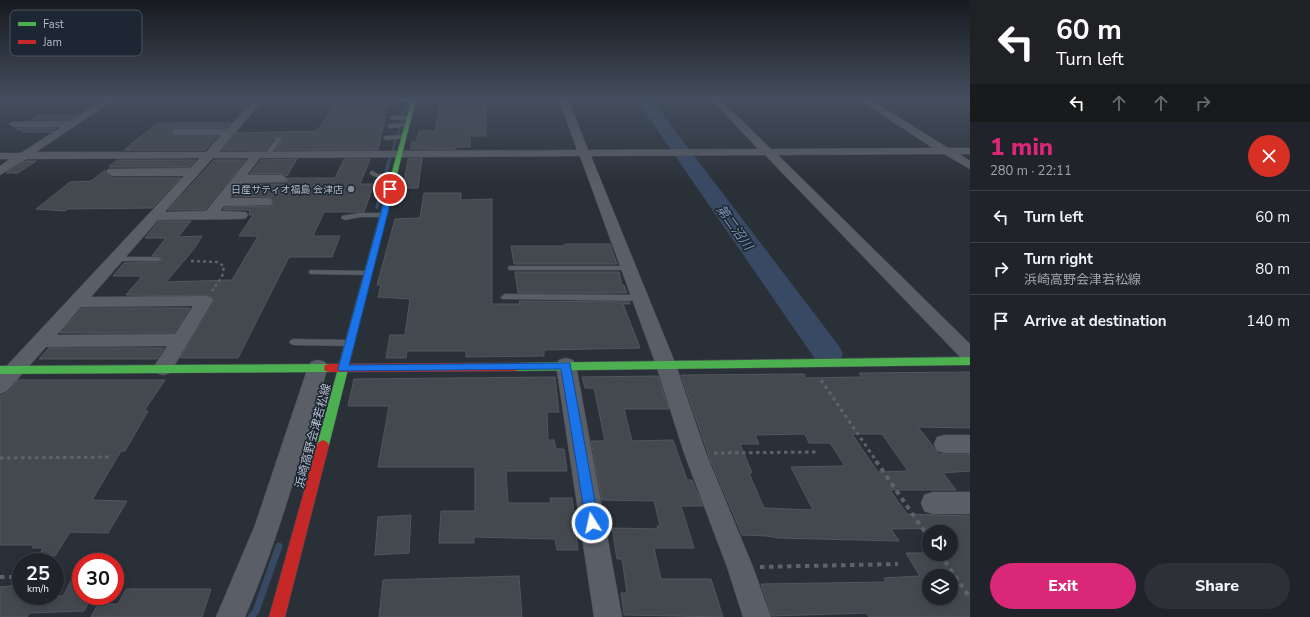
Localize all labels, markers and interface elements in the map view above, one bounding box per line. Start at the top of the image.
legend [10,10,142,56]
text: 60 m [1056,11,1122,49]
icon: left [990,16,1042,68]
text: Fast [43,17,64,32]
text: Jam [42,35,62,50]
text: Turn left [1056,47,1124,71]
icon: left [1066,92,1088,114]
icon: ahead [1108,92,1130,114]
icon: ahead [1150,92,1172,114]
icon: right [1192,92,1214,114]
text: 1 min [990,131,1053,163]
button: close [1248,135,1290,177]
text: 280 m · 22:11 [990,162,1072,180]
pin [373,172,407,206]
icon: arrive [379,178,401,200]
place label: 日産サティオ福島 会津店 [231,183,343,197]
marker: 日産サティオ福島 会津店 [346,184,356,194]
water label: 第二沼川 [712,201,758,256]
icon: left [990,206,1012,228]
text: Turn left [1024,207,1083,227]
text: 60 m [1255,207,1290,227]
text: Turn right [1024,249,1093,269]
icon: right [990,258,1012,280]
text: 80 m [1255,259,1290,279]
text: 浜崎高野会津若松線 [1024,271,1141,289]
icon: arrive [990,310,1012,332]
text: Arrive at destination [1024,311,1167,331]
text: 140 m [1246,311,1290,331]
street label: 浜崎高野会津若松線 [291,382,335,490]
position arrow [571,502,613,544]
map controls [922,525,958,605]
button: sound [922,525,958,561]
speed limit sign: 30 [72,553,124,605]
text: 25 [26,560,50,587]
button: Exit [990,563,1136,609]
button: Share [1144,563,1290,609]
button: layers [922,569,958,605]
text: km/h [27,582,49,596]

